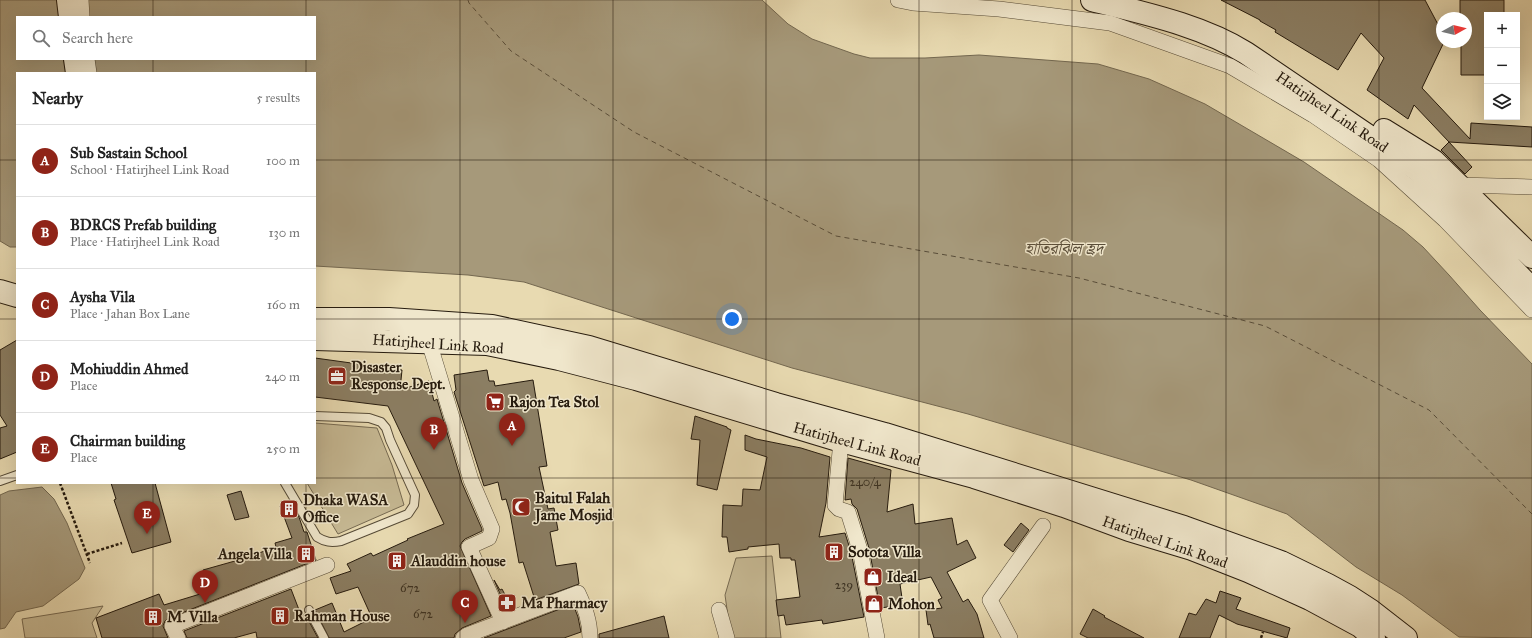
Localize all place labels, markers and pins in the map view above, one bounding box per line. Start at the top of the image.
place label: Disaster Response Dept. [351,358,445,394]
office icon: Disaster Response Dept. [326,365,348,387]
supermarket icon: Rajon Tea Stol [484,391,506,413]
place label: Rajon Tea Stol [509,393,600,412]
pin: A [499,413,525,446]
pin: B [421,417,447,450]
place label: Baitul Falah Jame Mosjid [533,489,613,525]
place label: Dhaka WASA Office [303,491,389,526]
mosque icon: Baitul Falah Jame Mosjid [510,496,532,518]
building icon: Dhaka WASA Office [278,498,300,520]
pin: E [134,501,160,534]
building icon: Sotota Villa [823,541,845,563]
building icon: Angela Villa [295,543,317,565]
place label: Sotota Villa [848,543,922,561]
place label: Angela Villa [217,545,293,564]
building icon: Alauddin house [386,550,408,572]
place label: Alauddin house [410,552,506,570]
shop icon: Ideal [862,566,884,588]
place label: Ideal [887,568,918,586]
pin: D [192,570,218,603]
pin: C [452,590,478,623]
pharmacy icon: Ma Pharmacy [496,592,518,614]
shop icon: Mohon [863,593,885,615]
place label: Ma Pharmacy [521,594,608,613]
place label: Mohon [888,595,936,613]
building icon: Rahman House [269,605,291,627]
building icon: M. Villa [142,606,164,628]
place label: Rahman House [294,607,390,625]
place label: M. Villa [167,608,218,626]

